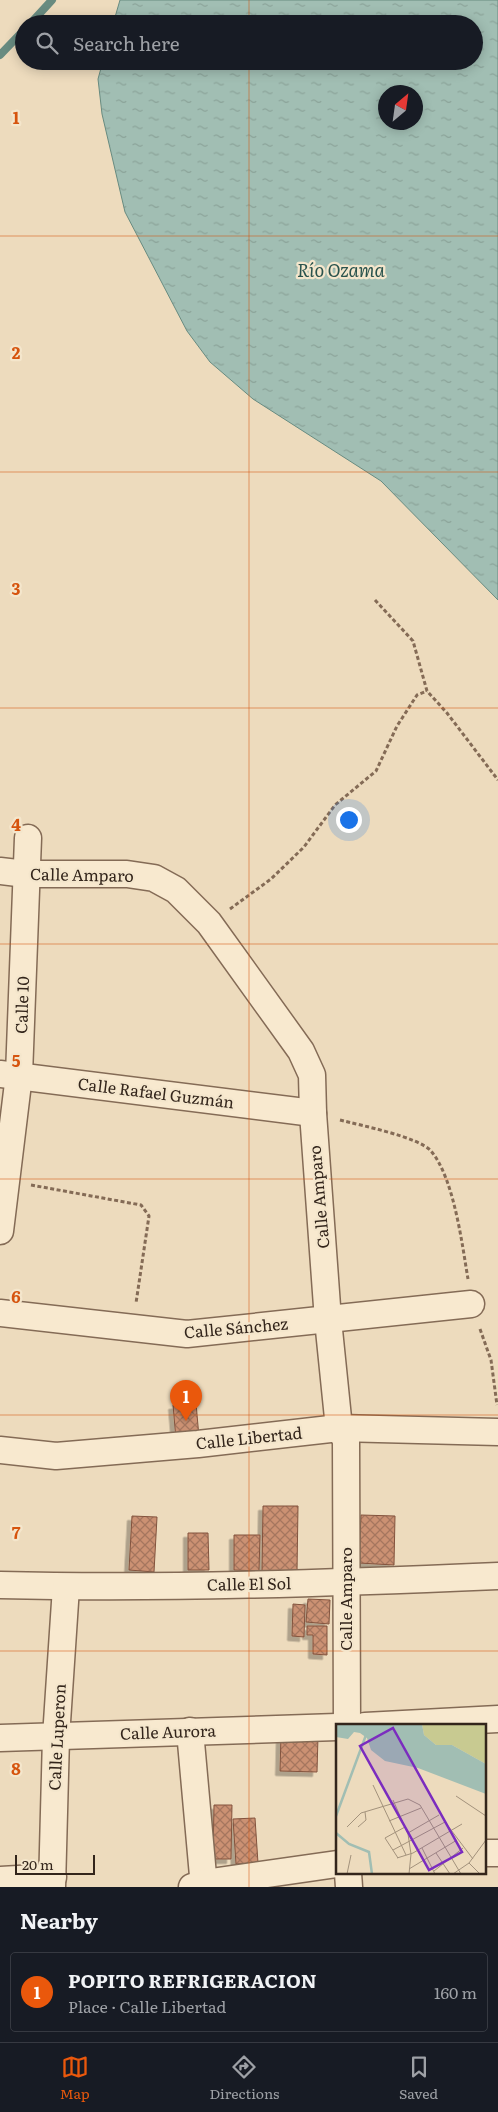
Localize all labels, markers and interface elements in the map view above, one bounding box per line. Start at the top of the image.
search box [15,15,483,70]
icon: search [33,29,61,57]
text: Search here [73,29,180,57]
north arrow [378,85,423,130]
text: 1 [13,105,20,129]
water label: Río Ozama [297,256,386,283]
text: 2 [12,340,21,364]
text: 3 [12,576,21,600]
your location [336,807,362,833]
text: 4 [11,812,21,836]
street label: Calle Amparo [30,861,134,887]
street label: Calle 10 [8,976,34,1034]
text: 5 [12,1048,21,1072]
street label: Calle Rafael Guzmán [77,1071,236,1114]
street label: Calle Amparo [302,1144,334,1250]
text: 6 [11,1284,21,1308]
street label: Calle Sánchez [183,1310,289,1344]
pin: 1 [170,1380,202,1421]
street label: Calle Libertad [194,1419,304,1455]
text: 7 [12,1520,21,1544]
street label: Calle Amparo [333,1547,357,1651]
street label: Calle El Sol [207,1570,291,1596]
street label: Calle Luperon [41,1683,71,1791]
street label: Calle Aurora [120,1717,217,1745]
inset map [336,1724,486,1874]
text: 8 [11,1756,21,1780]
scale bar [15,1852,95,1875]
text: 20 m [22,1854,54,1874]
text: Nearby [20,1904,98,1935]
text: POPITO REFRIGERACION [68,1966,317,1994]
text: 1 [34,1980,40,2004]
text: 160 m [434,1980,477,2004]
text: Place · Calle Libertad [68,1994,226,2018]
tab: Map [60,2053,90,2103]
tab: Directions [209,2053,279,2103]
tab: Saved [399,2053,438,2103]

